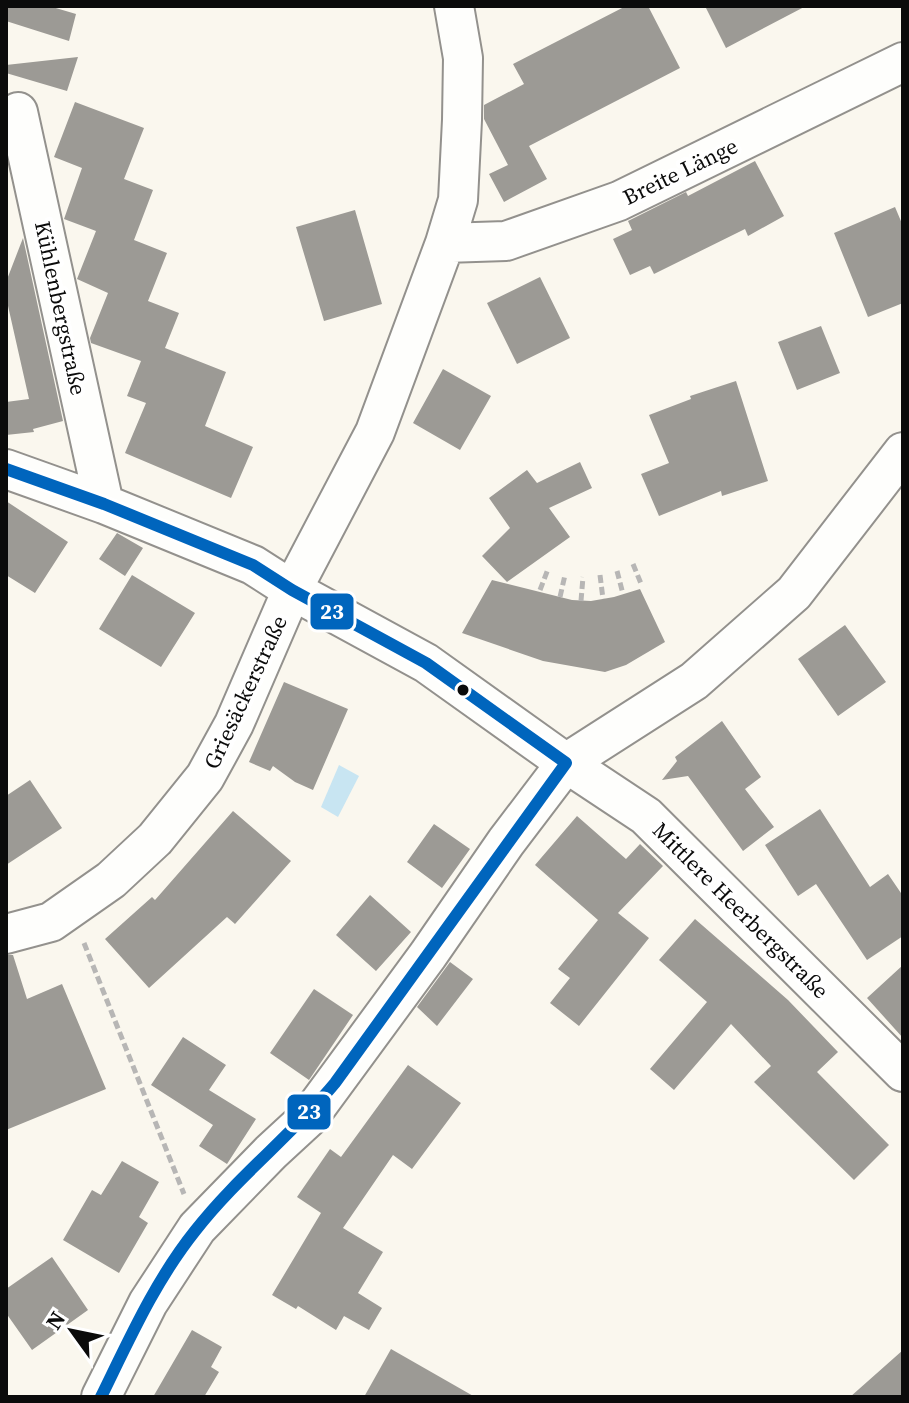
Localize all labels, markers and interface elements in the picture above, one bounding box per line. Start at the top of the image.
street label: Breite Länge [618,130,742,212]
street label: Kühlenbergstraße [28,218,94,398]
line badge: 23 [309,592,355,631]
text: 23 [320,596,344,626]
street label: Griesäckerstraße [196,610,294,774]
unlabelled marker [455,682,471,698]
street label: Mittlere Heerbergstraße [646,815,836,1005]
line badge: 23 [286,1093,332,1131]
text: 23 [297,1096,321,1126]
north arrow [32,1291,112,1371]
text: N [38,1305,72,1335]

